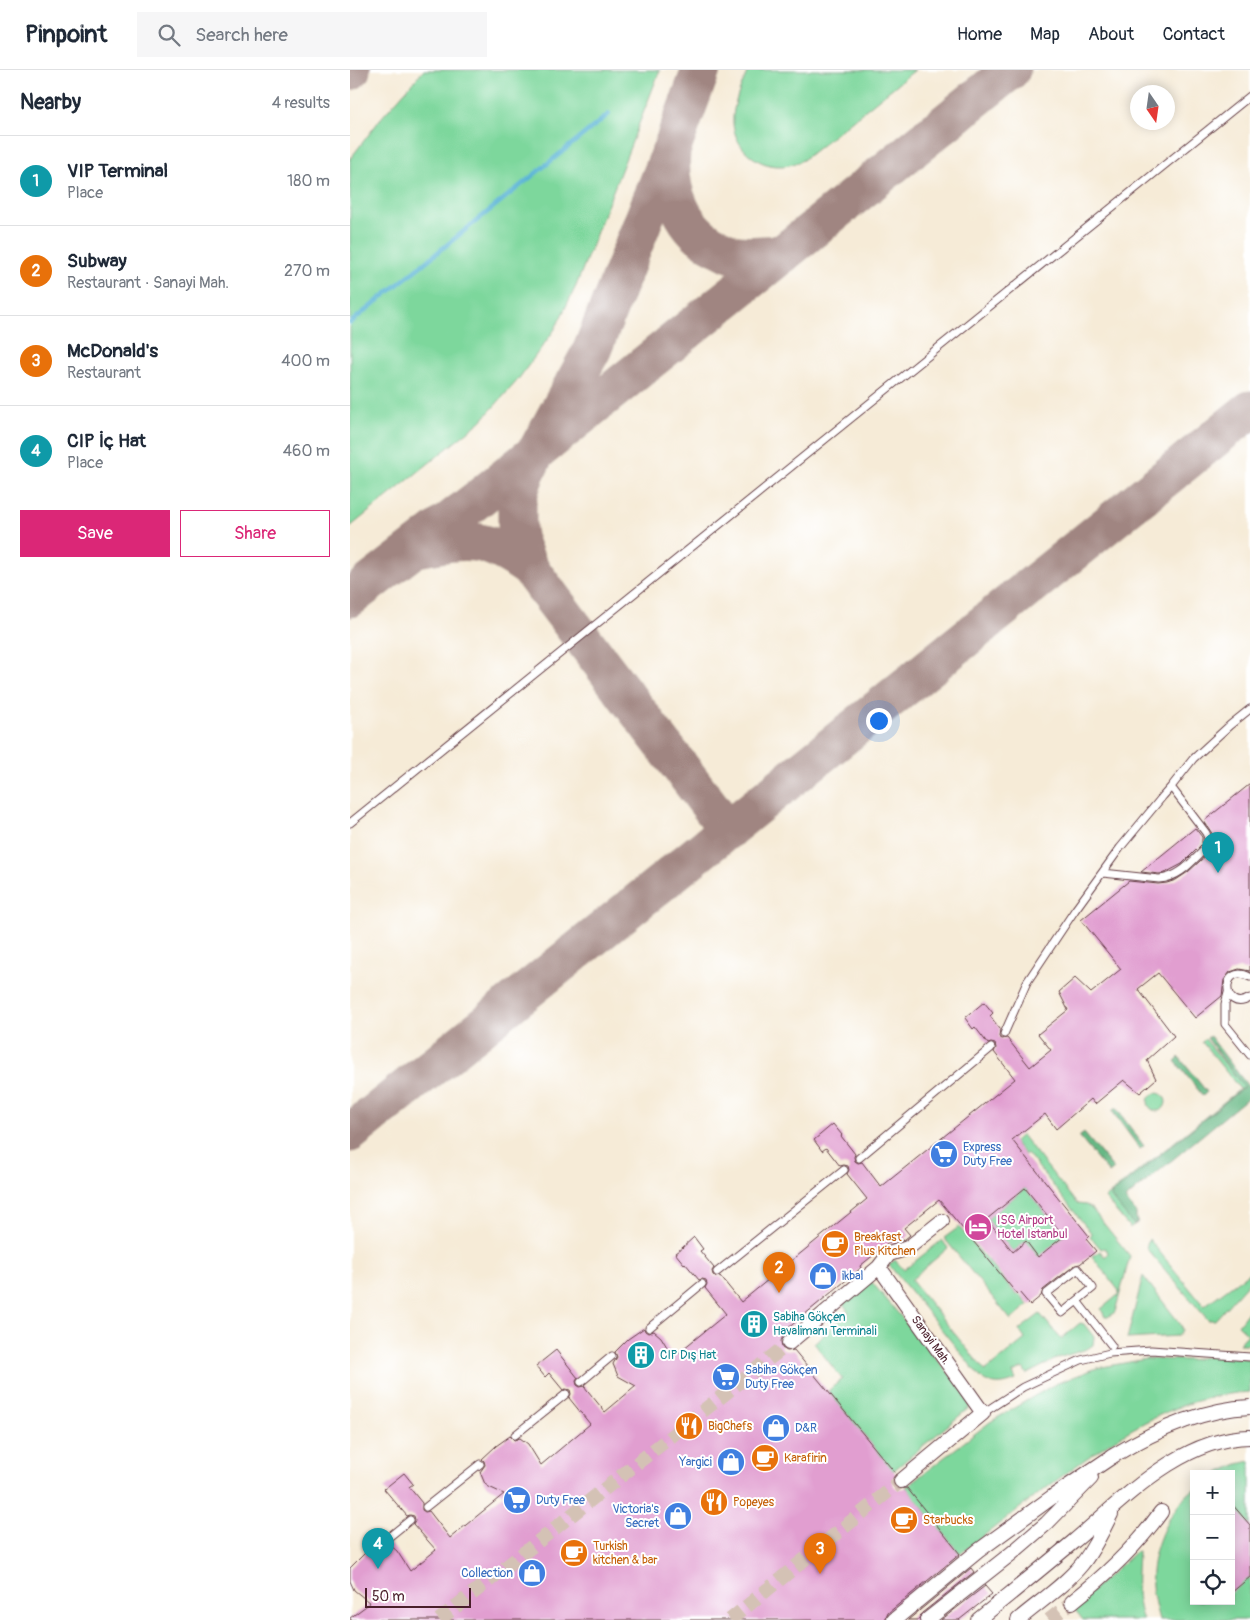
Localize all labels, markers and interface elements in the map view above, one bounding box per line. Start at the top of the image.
search box [137,12,487,57]
text: Pinpoint [25,20,107,49]
icon: search [155,21,183,49]
text: Search here [195,23,288,47]
text: Home [957,23,1002,46]
text: Map [1030,23,1060,46]
text: About [1088,23,1134,46]
text: Contact [1162,23,1225,46]
north arrow [1130,85,1175,130]
text: Nearby [20,89,81,116]
text: 4 results [272,93,330,113]
text: VIP Terminal [67,159,168,183]
text: 1 [33,171,39,191]
text: 180 m [287,171,330,191]
text: Place [67,183,103,203]
text: Subway [67,249,127,273]
text: 2 [32,261,40,281]
text: 270 m [284,261,330,281]
text: Restaurant · Sanayi Mah. [67,273,229,293]
text: McDonald's [67,339,158,363]
text: 3 [32,351,40,371]
text: 400 m [281,351,330,371]
text: Restaurant [67,363,141,383]
text: CIP İç Hat [67,429,146,453]
text: 4 [31,441,41,461]
text: 460 m [283,441,330,461]
text: Place [67,453,103,473]
button: Save [20,510,170,557]
button: Share [180,510,330,557]
your location [866,708,892,734]
pin: 1 [1202,832,1234,873]
supermarket icon: Express Duty Free [929,1139,959,1169]
place label: Express Duty Free [963,1140,1012,1169]
hotel icon: ISG Airport Hotel Istanbul [963,1212,993,1242]
place label: ISG Airport Hotel Istanbul [997,1213,1068,1242]
cafe icon: Breakfast Plus Kitchen [820,1229,850,1259]
place label: Breakfast Plus Kitchen [854,1230,916,1259]
pin: 2 [763,1252,795,1293]
shop icon: ikbal [808,1261,838,1291]
place label: ikbal [842,1269,864,1284]
building icon: Sabiha Gökçen Havalimanı Terminali [739,1309,769,1339]
place label: Sabiha Gökçen Havalimanı Terminali [773,1310,877,1339]
street label: Sanayi Mah. [908,1313,953,1368]
building icon: CIP Dış Hat [626,1340,656,1370]
place label: CIP Dış Hat [660,1348,717,1363]
supermarket icon: Sabiha Gökçen Duty Free [711,1362,741,1392]
place label: Sabiha Gökçen Duty Free [745,1363,818,1392]
restaurant icon: BigChefs [674,1411,704,1441]
shop icon: D&R [761,1413,791,1443]
place label: BigChefs [708,1419,753,1434]
place label: D&R [795,1421,817,1436]
cafe icon: Karafirin [750,1443,780,1473]
shop icon: Yargici [716,1447,746,1477]
place label: Karafirin [784,1451,827,1466]
place label: Yargici [678,1455,712,1470]
map controls [1190,1470,1235,1605]
button: + [1190,1470,1235,1515]
supermarket icon: Duty Free [502,1485,532,1515]
restaurant icon: Popeyes [699,1487,729,1517]
place label: Duty Free [536,1493,585,1508]
place label: Popeyes [733,1495,775,1510]
shop icon: Victoria's Secret [663,1501,693,1531]
place label: Victoria's Secret [613,1502,660,1531]
cafe icon: Starbucks [889,1505,919,1535]
place label: Starbucks [923,1513,974,1528]
button: − [1190,1515,1235,1560]
pin: 4 [362,1528,394,1569]
pin: 3 [804,1533,836,1574]
cafe icon: Turkish kitchen & bar [559,1538,589,1568]
place label: Turkish kitchen & bar [593,1539,658,1568]
shop icon: Collection [517,1558,547,1588]
button: locate [1190,1560,1235,1605]
place label: Collection [461,1566,513,1581]
scale bar [365,1585,471,1608]
text: 50 m [372,1588,405,1605]

